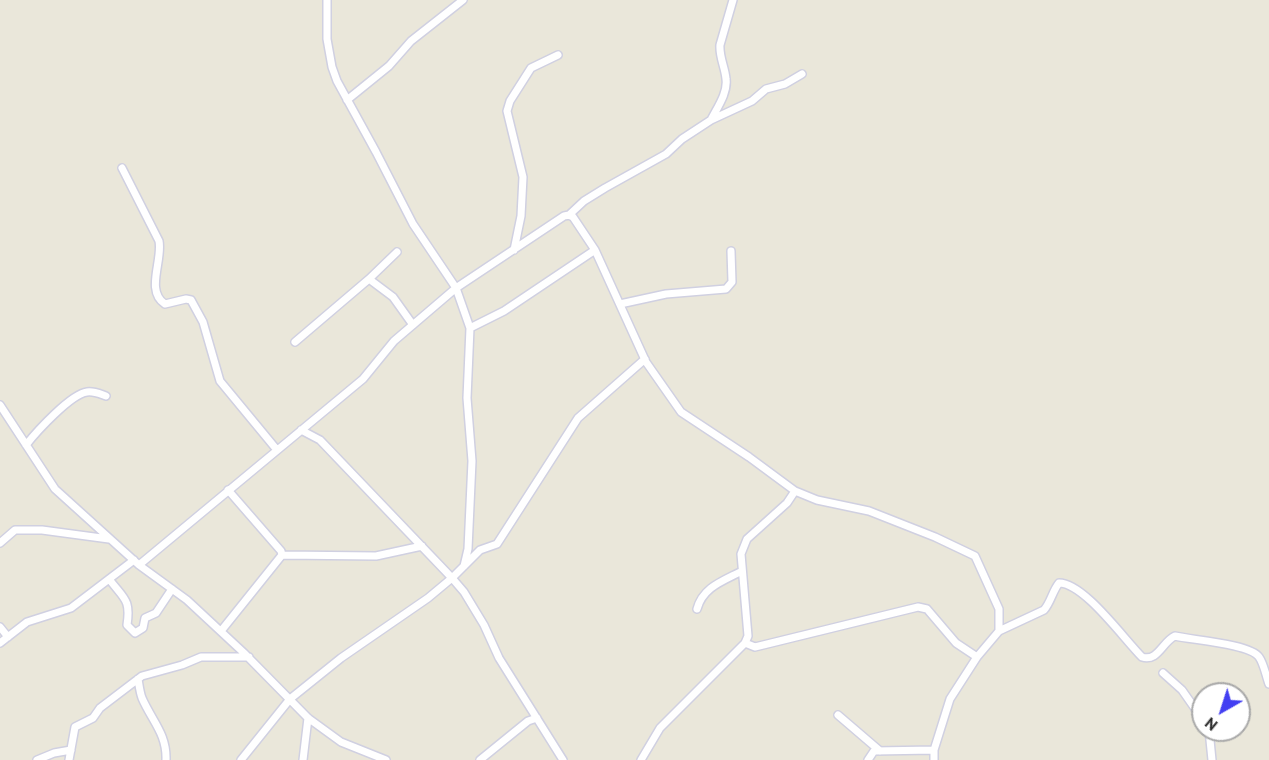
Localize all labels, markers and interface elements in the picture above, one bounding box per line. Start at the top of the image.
north arrow [1191,682,1251,742]
text: N [1201,713,1221,736]

